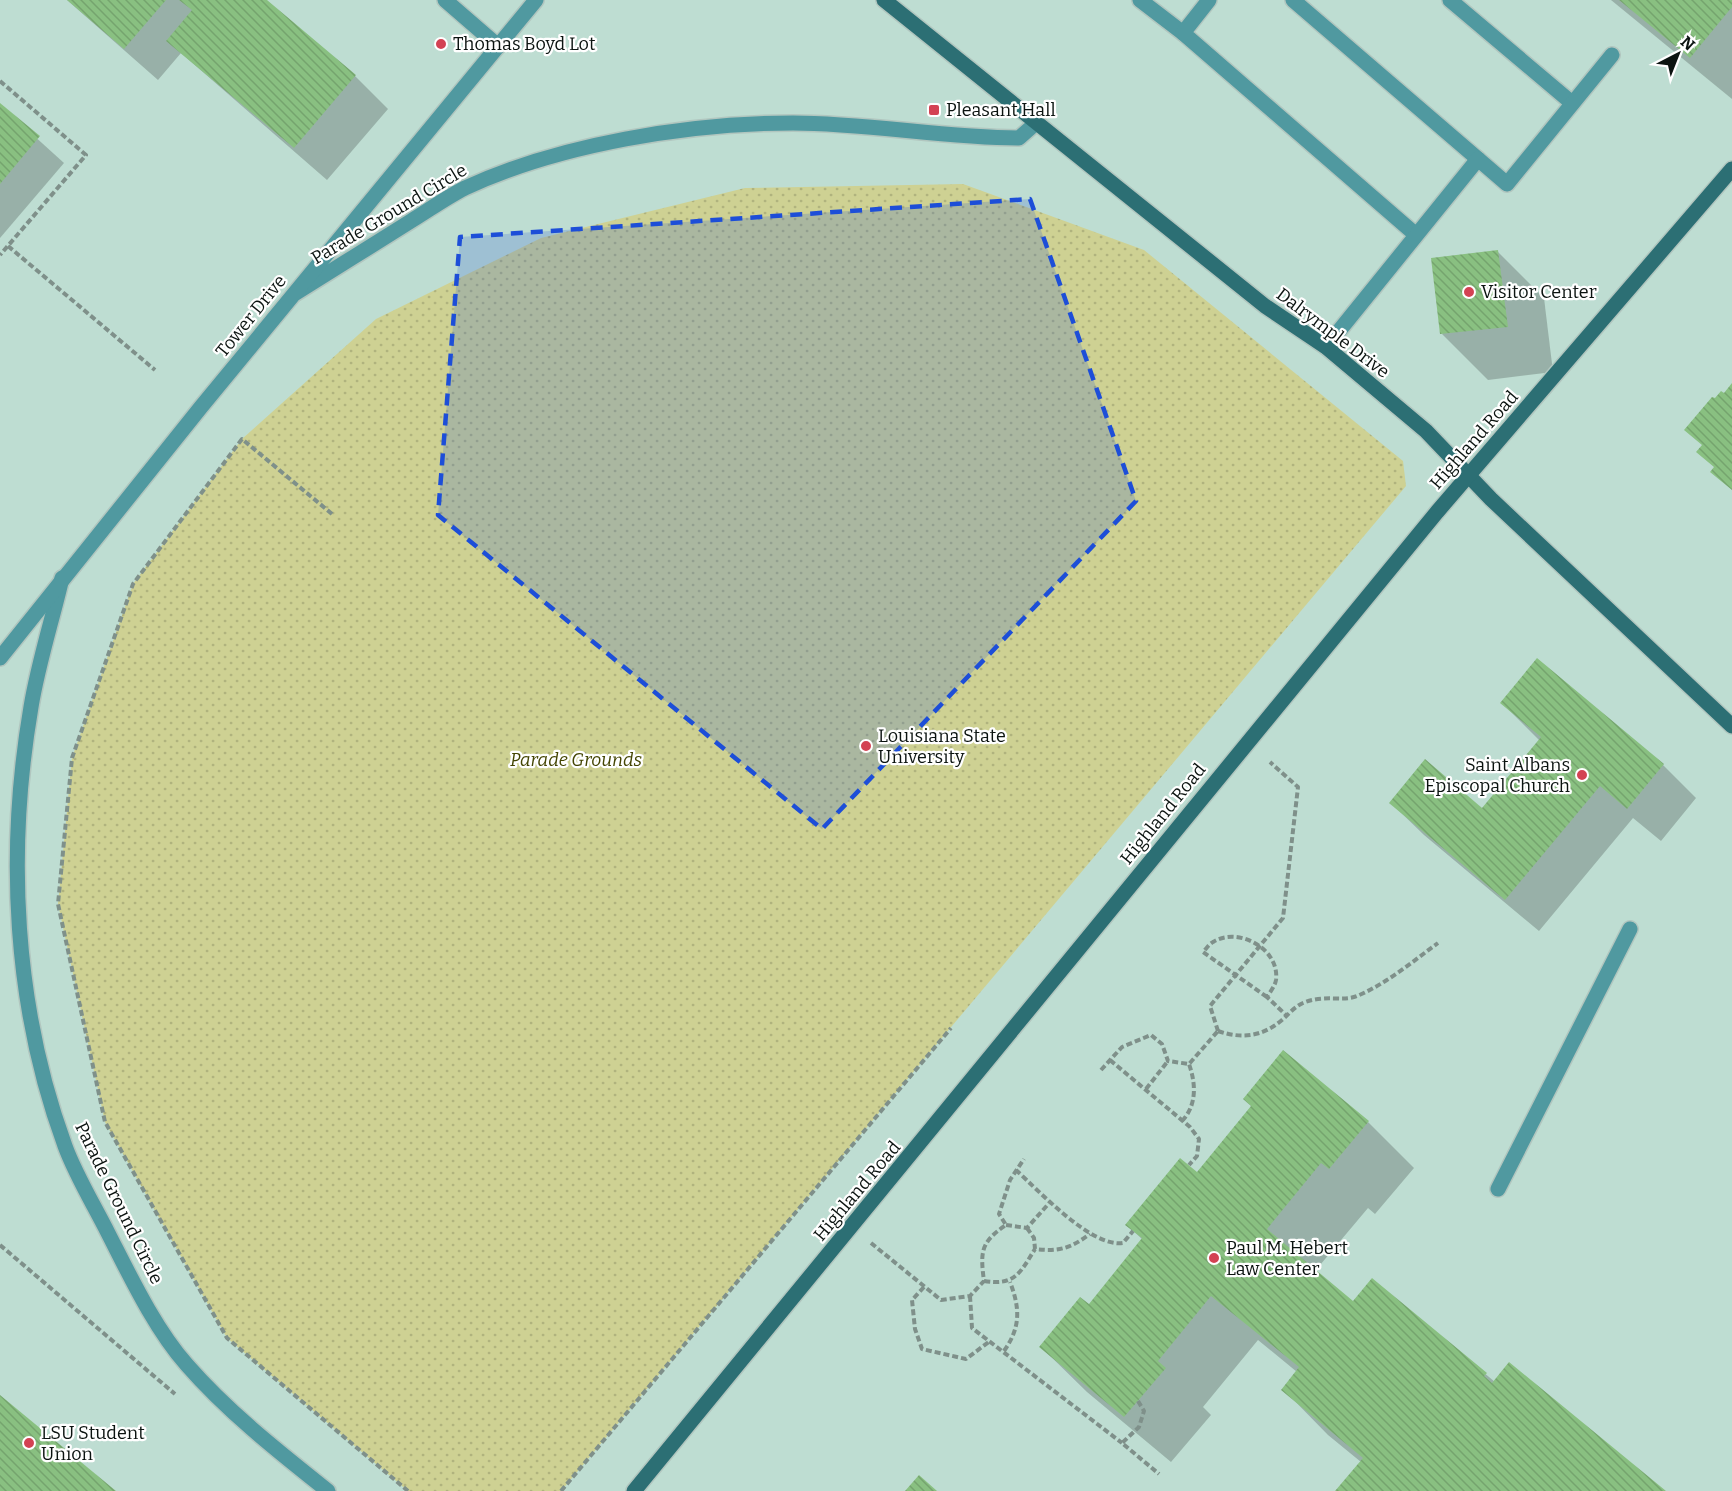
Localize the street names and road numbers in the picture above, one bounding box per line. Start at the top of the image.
street label: Parade Ground Circle [307,159,471,269]
street label: Tower Drive [211,270,291,362]
street label: Dalrymple Drive [1272,283,1394,383]
street label: Highland Road [1425,386,1523,494]
street label: Highland Road [1116,759,1211,869]
street label: Parade Ground Circle [70,1118,168,1288]
street label: Highland Road [809,1136,905,1245]

